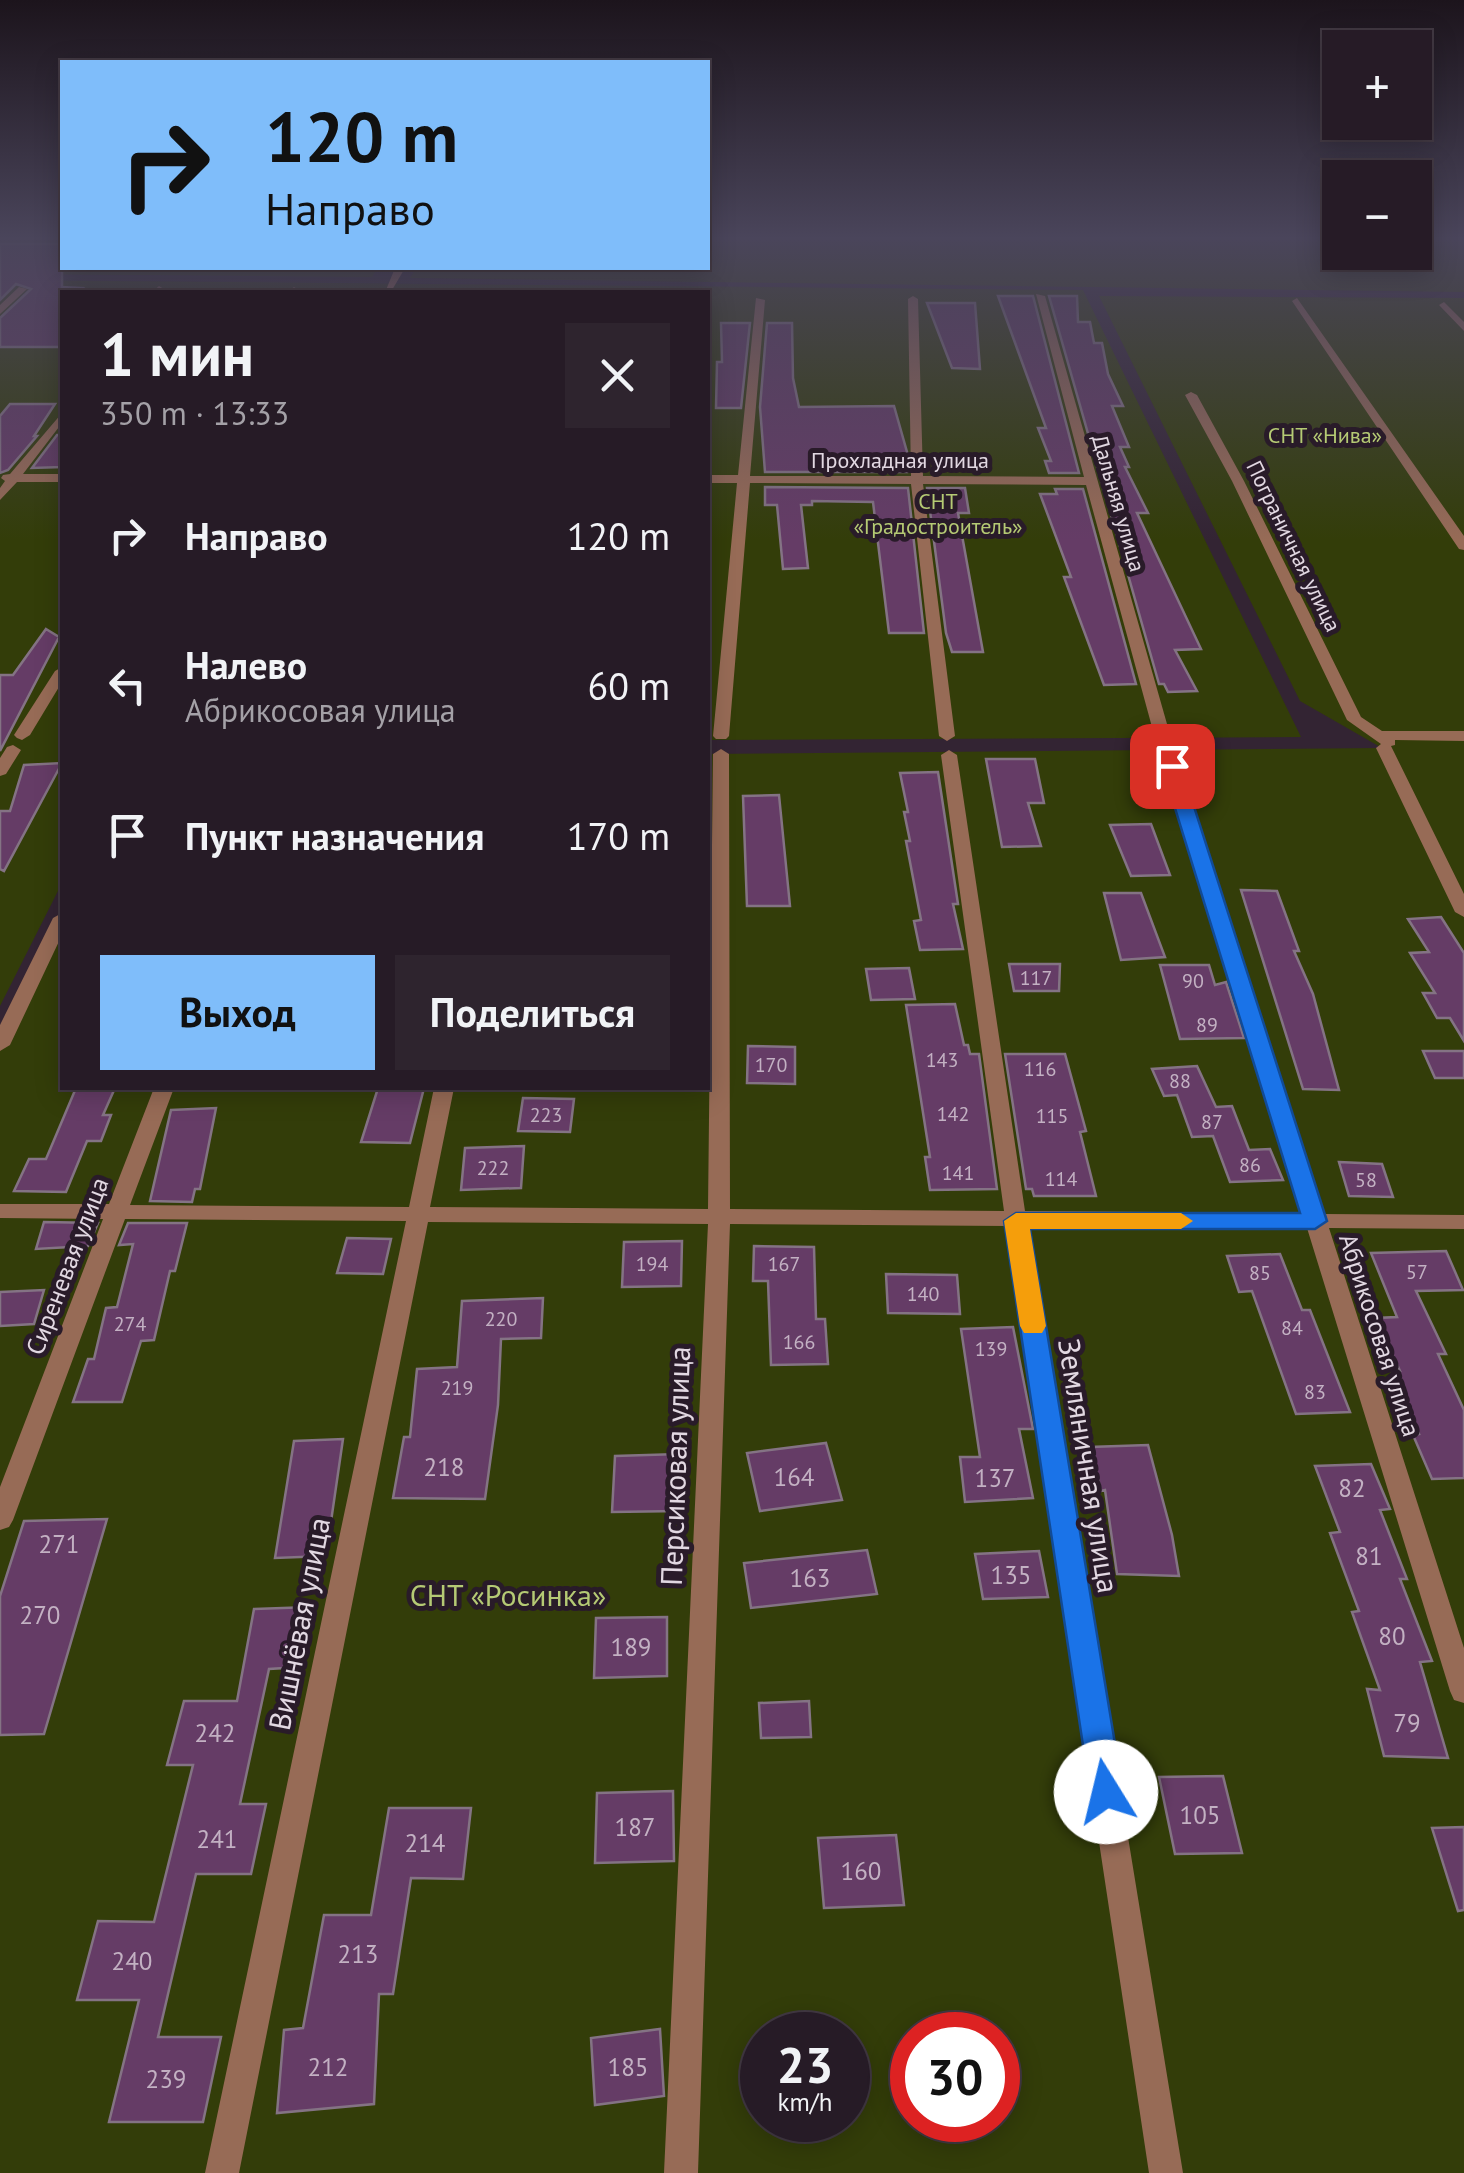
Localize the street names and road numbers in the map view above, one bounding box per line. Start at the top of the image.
street label: Дальняя улица [1086,431,1152,575]
street label: Прохладная улица [811,446,989,474]
street label: Пограничная улица [1240,456,1348,636]
street label: Сиреневая улица [18,1173,116,1359]
street label: Абрикосовая улица [1332,1230,1428,1440]
street label: Земляничная улица [1050,1336,1129,1596]
street label: Персиковая улица [651,1345,698,1586]
street label: Вишнёвая улица [259,1514,338,1733]

